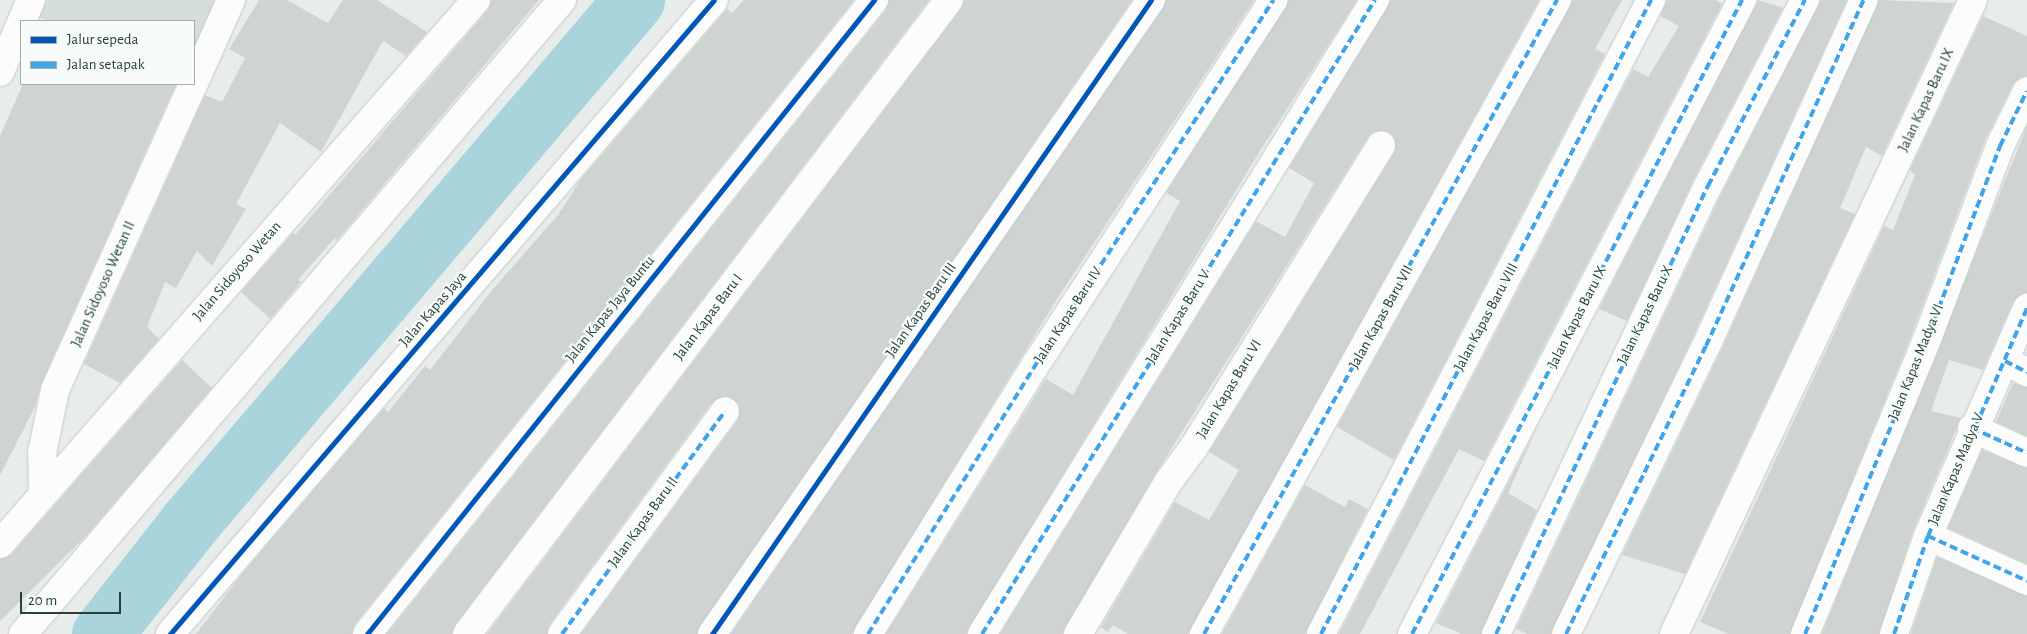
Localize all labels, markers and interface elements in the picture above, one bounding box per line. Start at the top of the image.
legend [20,20,195,85]
text: Jalur sepeda [67,32,139,47]
street label: Jalan Kapas Baru IX [1894,45,1958,155]
text: Jalan setapak [67,57,145,72]
street label: Jalan Sidoyoso Wetan II [67,218,139,350]
street label: Jalan Sidoyoso Wetan [189,218,285,324]
street label: Jalan Kapas Jaya Buntu [561,252,659,366]
street label: Jalan Kapas Baru III [882,259,960,361]
street label: Jalan Kapas Baru VIII [1450,260,1522,374]
street label: Jalan Kapas Baru VII [1345,262,1417,372]
street label: Jalan Kapas Baru X [1613,262,1677,368]
street label: Jalan Kapas Baru IV [1030,263,1106,367]
street label: Jalan Kapas Baru IX [1543,263,1611,371]
street label: Jalan Kapas Baru V [1142,267,1214,367]
street label: Jalan Kapas Jaya [395,268,471,350]
street label: Jalan Kapas Baru I [670,270,746,364]
street label: Jalan Kapas Madya VI [1884,301,1948,423]
street label: Jalan Kapas Baru VI [1192,336,1266,442]
street label: Jalan Kapas Madya V [1924,410,1988,528]
street label: Jalan Kapas Baru II [604,473,682,571]
scale bar [22,582,124,614]
text: 20 m [28,593,57,608]

